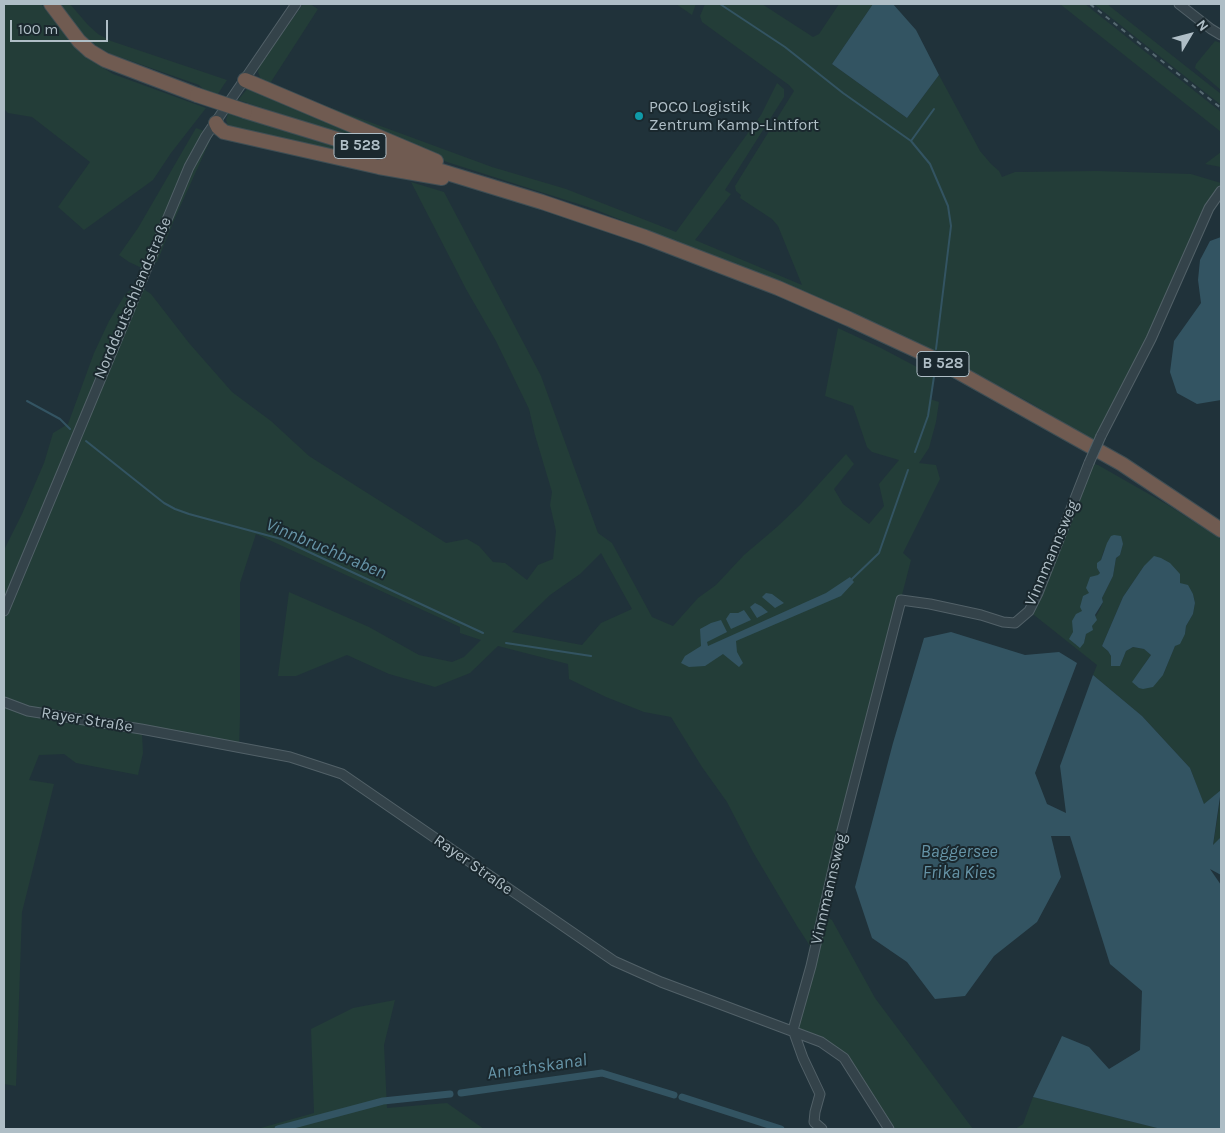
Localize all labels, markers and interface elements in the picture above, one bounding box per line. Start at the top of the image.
scale bar [12,10,110,42]
north arrow [1165,10,1215,60]
text: N [1193,17,1212,35]
text: 100 m [18,20,58,38]
place label: POCO Logistik Zentrum Kamp-Lintfort [649,97,819,135]
marker: POCO Logistik Zentrum Kamp-Lintfort [633,110,645,122]
road number: B 528 [334,134,386,158]
street label: Norddeutschlandstraße [90,214,176,382]
road number: B 528 [917,352,969,376]
street label: Vinnmannsweg [1021,497,1083,609]
water label: Vinnbruchbraben [262,514,390,584]
street label: Rayer Straße [40,703,134,737]
street label: Rayer Straße [430,831,516,899]
street label: Vinnmannsweg [807,832,851,946]
water label: Baggersee Frika Kies [920,841,998,884]
water label: Anrathskanal [486,1049,588,1085]

